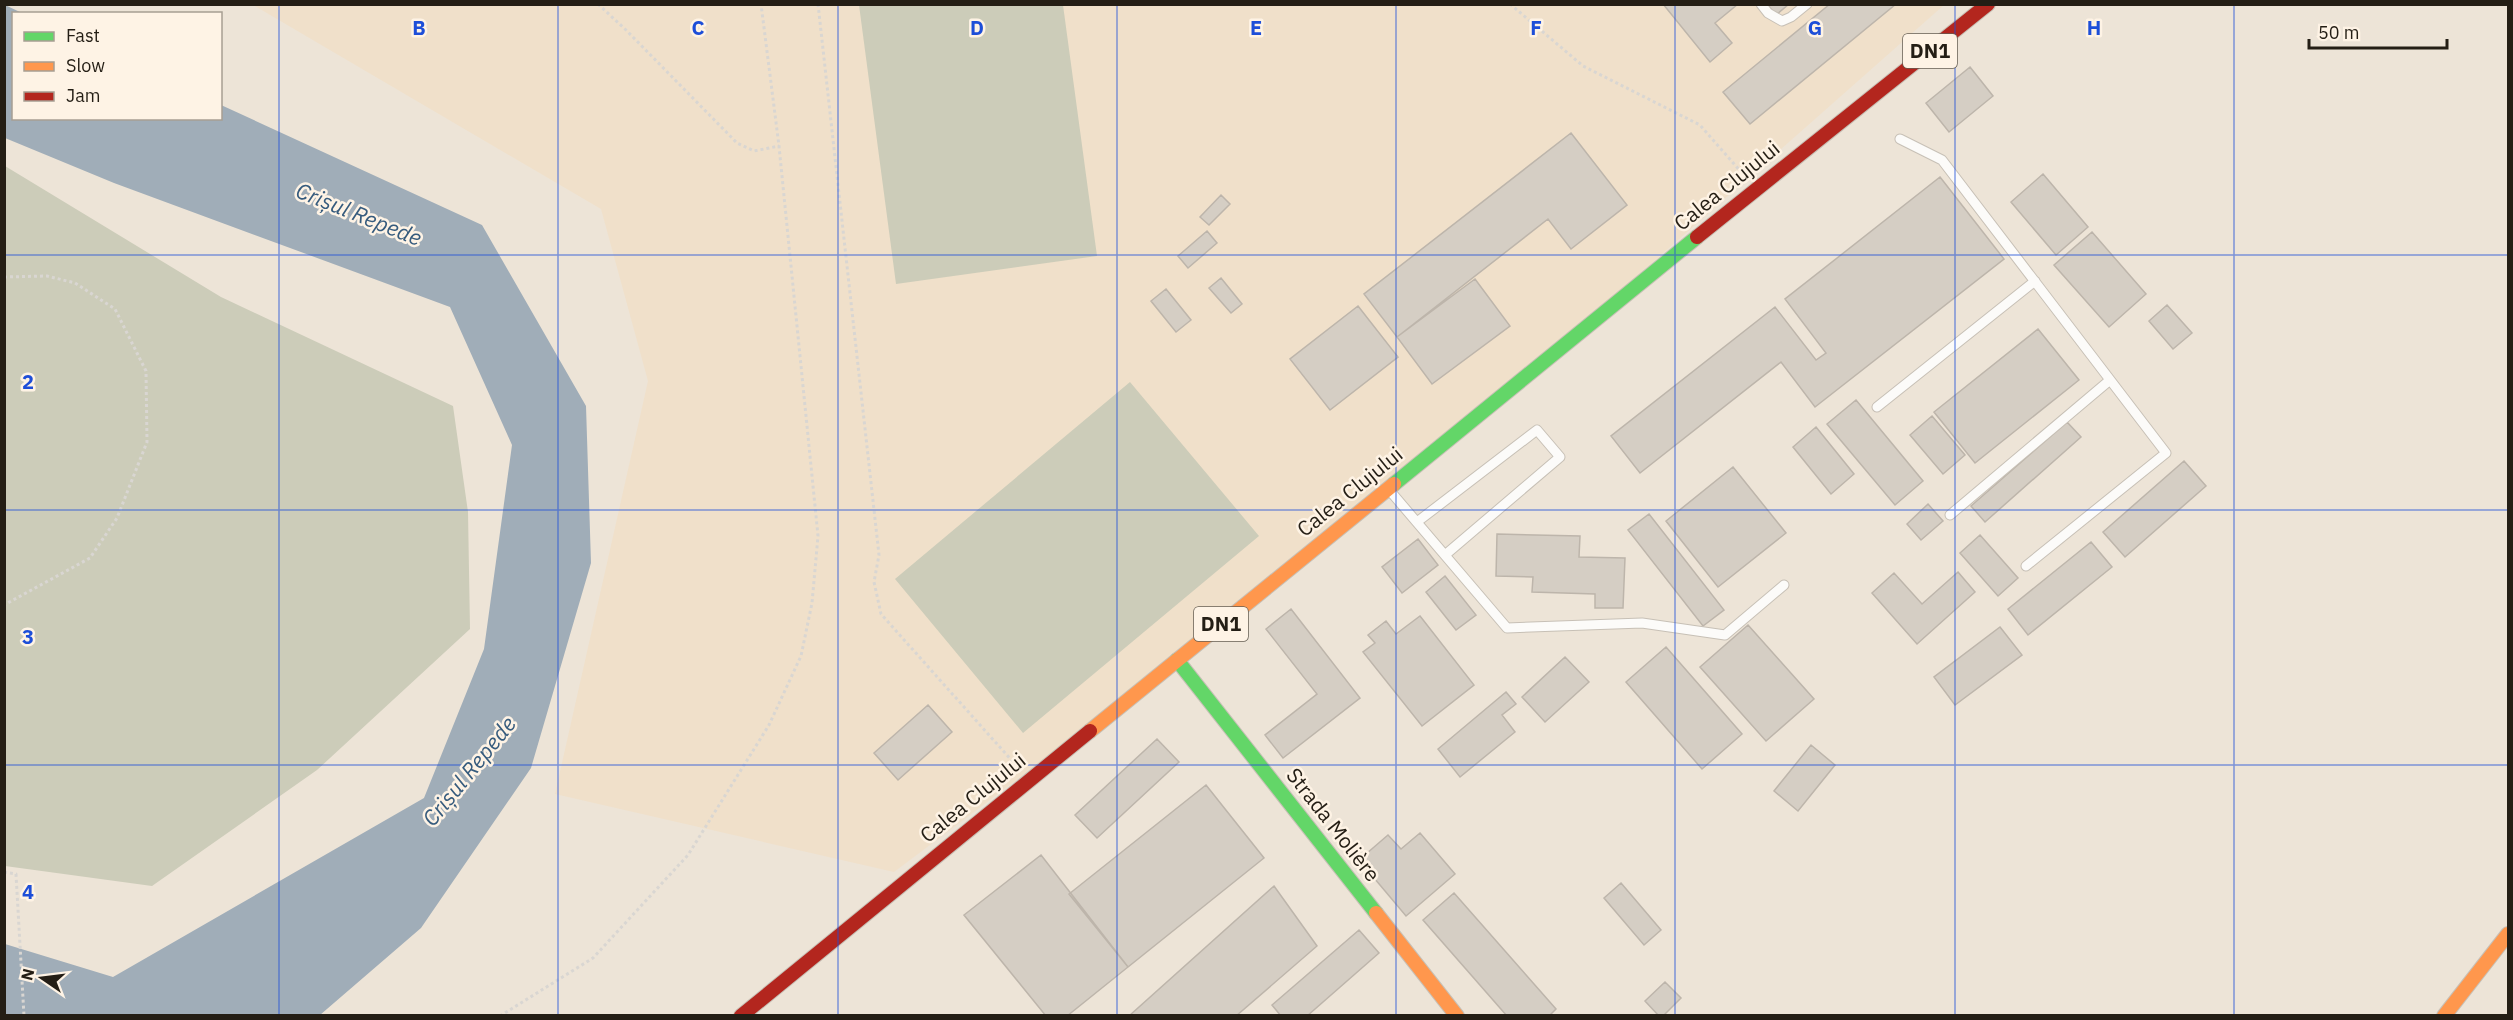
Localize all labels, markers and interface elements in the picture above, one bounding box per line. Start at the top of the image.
legend [12,12,222,120]
scale bar [2309,12,2447,50]
text: B [412,14,426,41]
text: C [691,14,705,41]
text: D [970,14,984,41]
text: E [1250,14,1262,41]
text: F [1530,14,1542,41]
text: G [1808,14,1822,41]
text: H [2087,14,2101,41]
text: 50 m [2318,21,2360,44]
text: Fast [66,24,100,47]
road number: DN1 [1903,34,1957,68]
text: Slow [66,54,105,77]
text: Jam [66,84,101,107]
street label: Calea Clujului [1668,134,1785,237]
water label: Crișul Repede [292,175,426,252]
text: 2 [22,368,34,395]
street label: Calea Clujului [1291,440,1408,543]
road number: DN1 [1194,607,1248,641]
text: 3 [22,623,34,650]
water label: Crișul Repede [415,710,522,831]
street label: Calea Clujului [914,746,1031,849]
street label: Strada Molière [1281,762,1387,887]
text: 4 [22,878,34,905]
north arrow [12,948,72,1008]
text: N [16,966,39,982]

